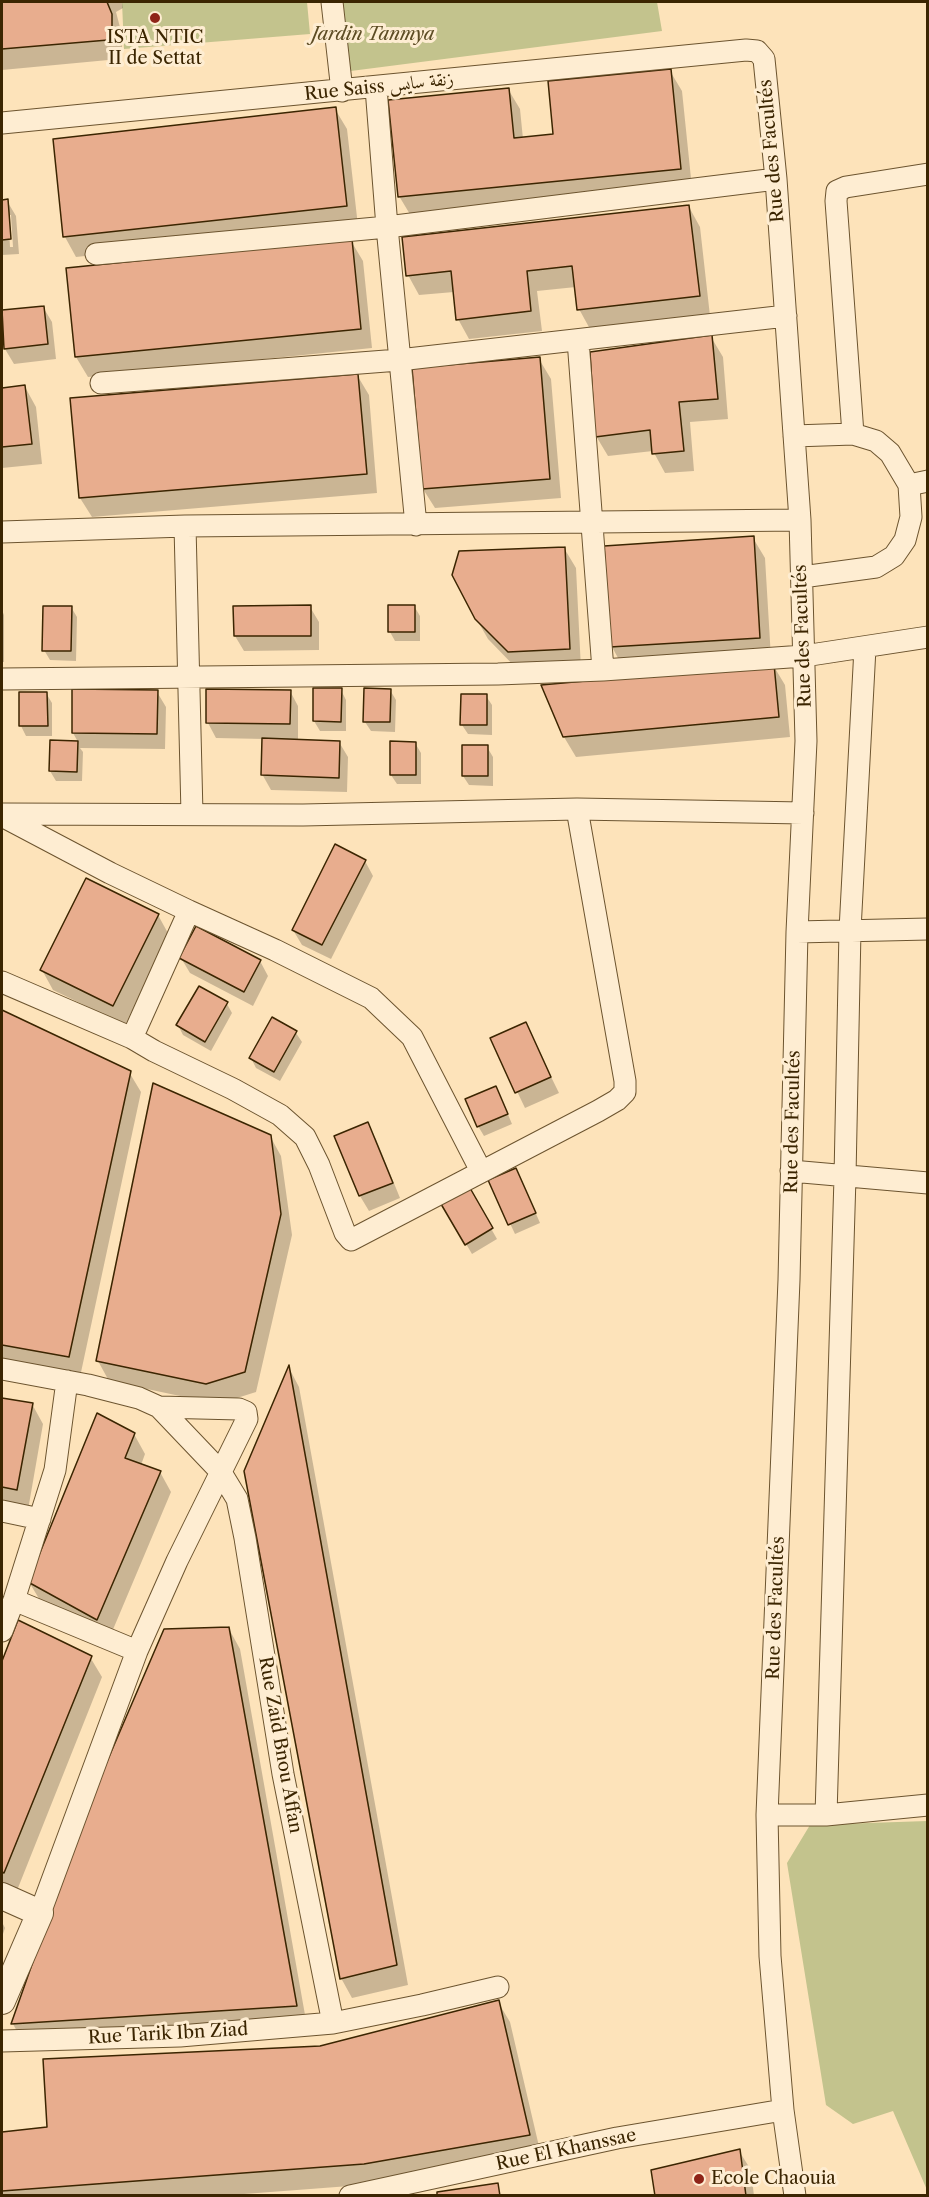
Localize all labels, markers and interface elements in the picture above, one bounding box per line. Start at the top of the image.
marker: ISTA NTIC II de Settat [148,11,162,25]
park label: Jardin Tanmya [311,24,435,46]
place label: ISTA NTIC II de Settat [107,27,203,70]
street label: Rue Saiss زنقة سايس [303,68,455,106]
street label: Rue des Facultés [755,79,789,223]
street label: Rue des Facultés [790,564,816,708]
street label: Rue des Facultés [781,1050,805,1194]
street label: Rue des Facultés [763,1536,789,1680]
street label: Rue Zaid Bnou Affan [254,1655,306,1835]
street label: Rue Tarik Ibn Ziad [87,2019,249,2049]
street label: Rue El Khanssae [494,2125,638,2175]
place label: Ecole Chaouia [711,2168,836,2190]
marker: Ecole Chaouia [692,2172,706,2186]

